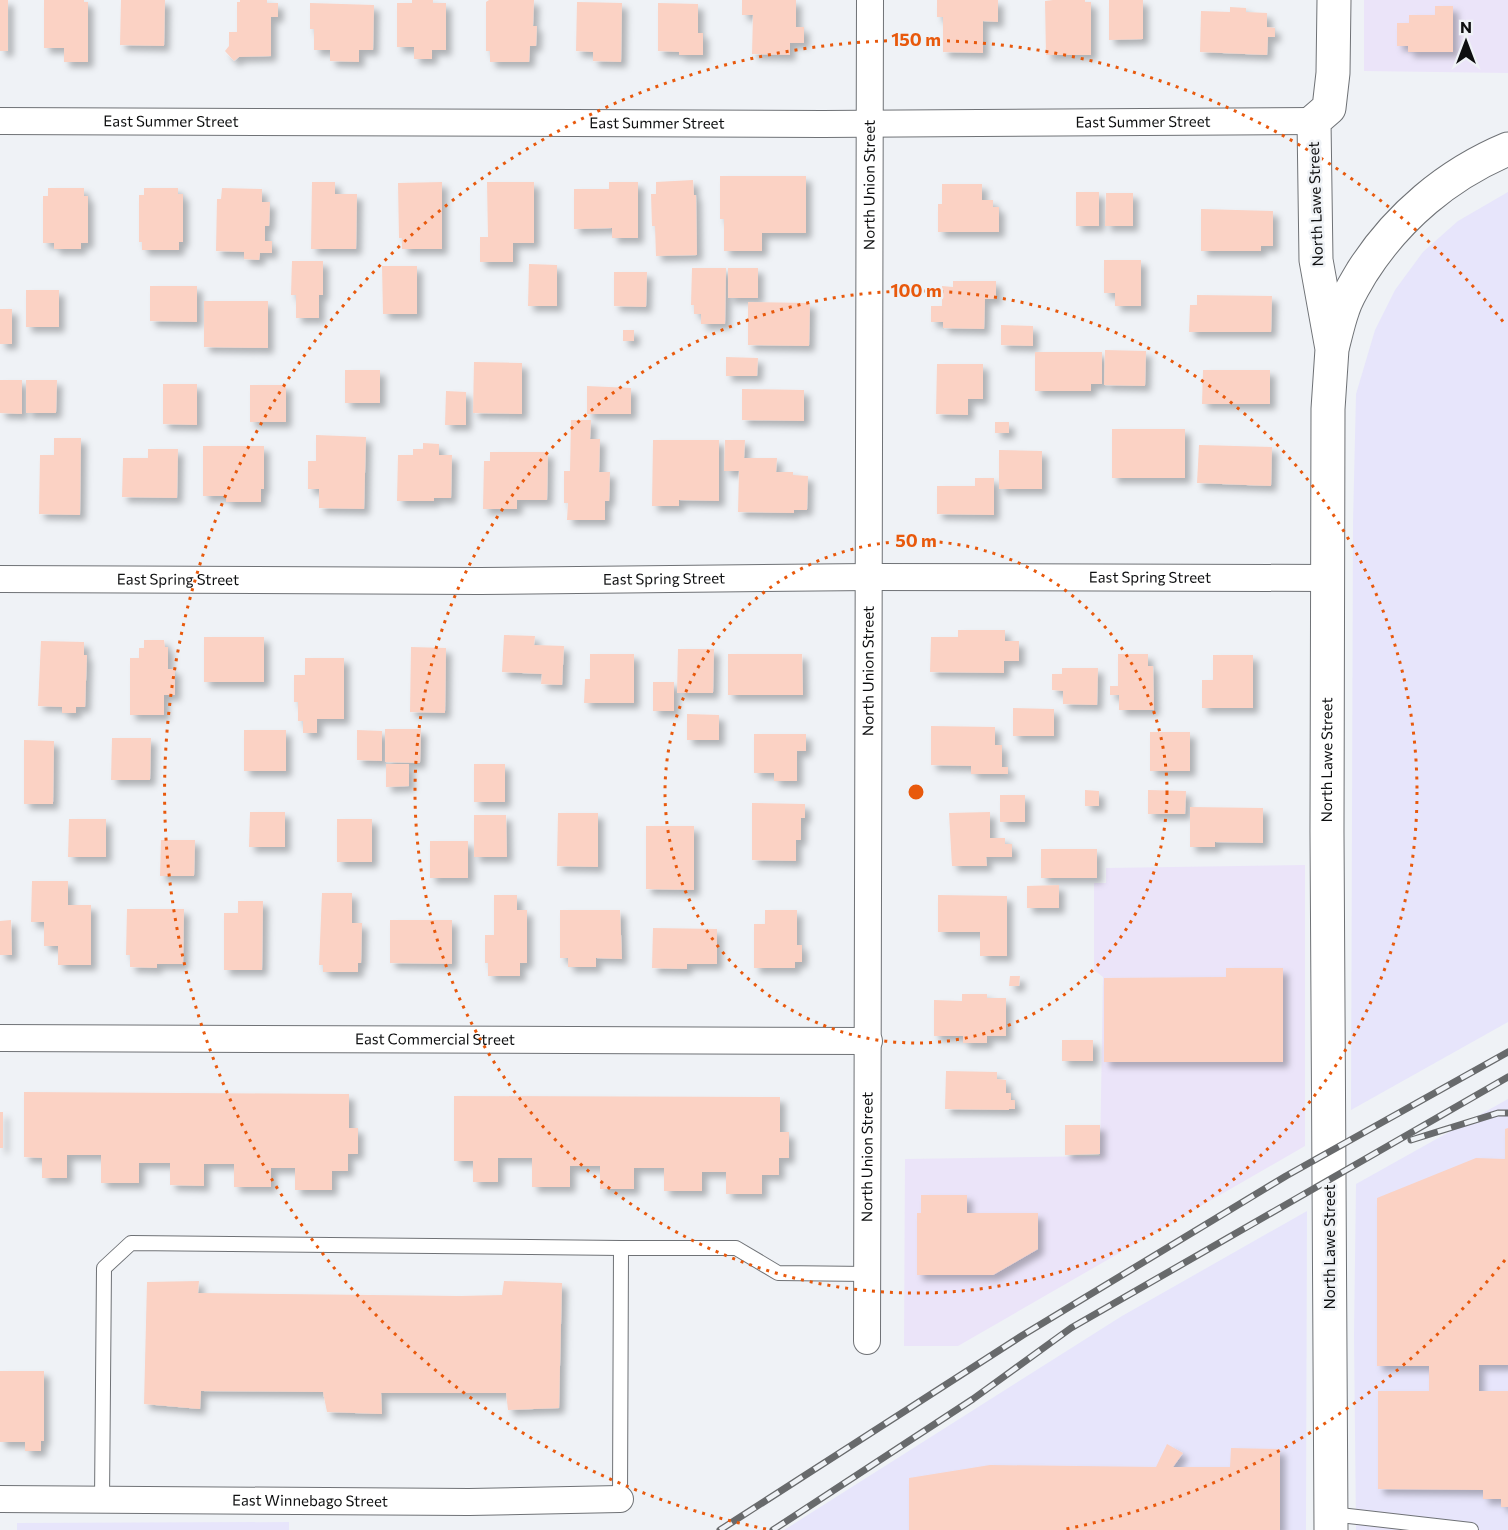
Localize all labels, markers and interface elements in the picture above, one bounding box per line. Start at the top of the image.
north arrow [1436,12,1496,72]
text: N [1460,17,1472,36]
text: 150 m [891,28,941,50]
street label: East Summer Street [103,111,239,130]
street label: East Summer Street [1075,112,1211,130]
street label: East Summer Street [589,113,725,132]
street label: North Union Street [859,120,878,250]
street label: North Lawe Street [1304,141,1326,267]
text: 100 m [890,279,942,301]
text: 50 m [895,529,937,551]
street label: East Spring Street [1089,567,1211,586]
street label: East Spring Street [603,568,725,588]
street label: East Spring Street [117,569,239,588]
street label: North Union Street [858,606,877,736]
street label: North Lawe Street [1317,697,1335,823]
centre of rings [906,782,926,802]
street label: East Commercial Street [355,1029,515,1048]
street label: North Union Street [857,1092,876,1222]
street label: North Lawe Street [1320,1184,1338,1310]
street label: East Winnebago Street [232,1490,388,1509]

